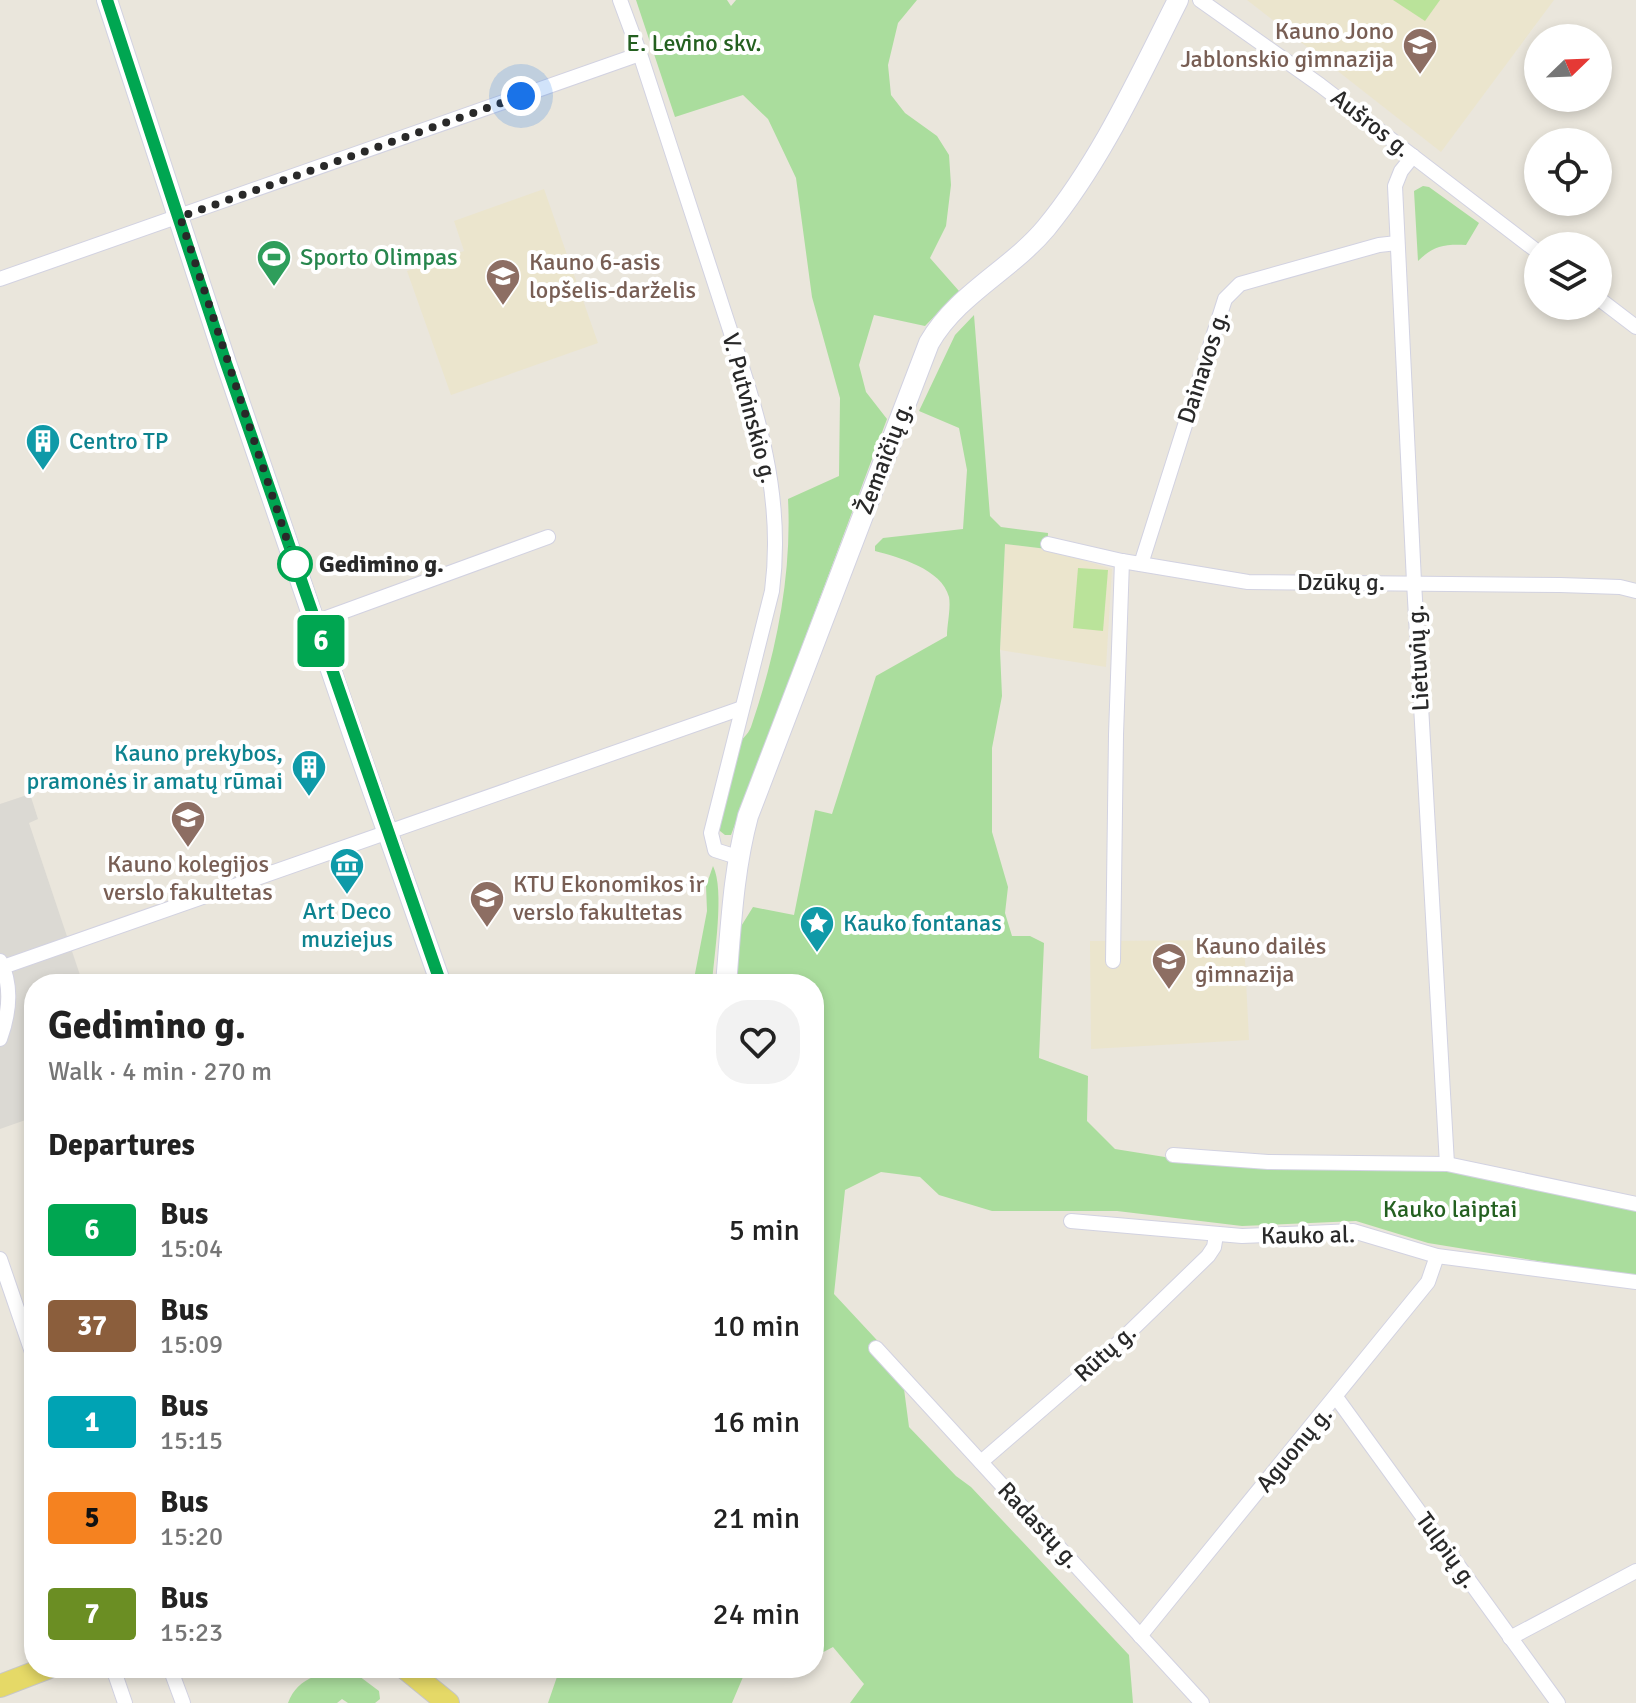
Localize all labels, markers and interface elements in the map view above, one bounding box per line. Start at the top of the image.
place label: Kauno Jono Jablonskio gimnazija [1180,16,1394,74]
north arrow [1524,24,1612,112]
map controls [1524,24,1612,320]
school or university icon: Kauno Jono Jablonskio gimnazija [1401,26,1439,76]
park label: E. Levino skv. [626,28,762,58]
your location [501,76,541,116]
street label: Aušros g. [1325,82,1417,164]
button: locate [1524,128,1612,216]
button: layers [1524,232,1612,320]
sports icon: Sporto Olimpas [255,238,293,288]
place label: Sporto Olimpas [300,242,458,272]
place label: Kauno 6-asis lopšelis-darželis [529,247,696,305]
school or university icon: Kauno 6-asis lopšelis-darželis [484,257,522,307]
street label: Dainavos g. [1171,307,1235,427]
street label: V. Putvinskio g. [716,330,784,486]
street label: Žemaičių g. [849,397,919,519]
building icon: Centro TP [24,422,62,472]
place label: Centro TP [69,426,168,456]
marker: Gedimino g. [278,547,312,581]
place label: Gedimino g. [319,549,444,579]
street label: Dzūkų g. [1297,567,1385,597]
street label: Lietuvių g. [1400,604,1436,712]
line badge: 6 [295,615,347,667]
text: 6 [313,624,329,658]
place label: Kauno prekybos, pramonės ir amatų rūmai [27,738,283,796]
building icon: Kauno prekybos, pramonės ir amatų rūmai [290,748,328,798]
school or university icon: Kauno kolegijos verslo fakultetas [169,799,207,849]
museum icon: Art Deco muziejus [328,846,366,896]
place label: Kauno kolegijos verslo fakultetas [103,849,273,907]
place label: KTU Ekonomikos ir verslo fakultetas [513,869,705,927]
school or university icon: KTU Ekonomikos ir verslo fakultetas [468,879,506,929]
place label: Art Deco muziejus [301,896,393,954]
place icon: Kauko fontanas [798,904,836,954]
place label: Kauko fontanas [843,908,1002,938]
place label: Kauno dailės gimnazija [1195,931,1326,989]
school or university icon: Kauno dailės gimnazija [1150,941,1188,991]
button: heart [716,1000,800,1084]
text: Gedimino g. [48,1002,246,1049]
text: Walk · 4 min · 270 m [48,1056,272,1088]
text: Departures [48,1127,195,1164]
park label: Kauko laiptai [1383,1194,1517,1224]
text: Bus [160,1196,208,1233]
text: 5 min [729,1212,800,1249]
text: 6 [84,1213,100,1247]
street label: Kauko al. [1261,1219,1355,1251]
text: 15:04 [160,1233,223,1265]
text: Bus [160,1292,208,1329]
text: 10 min [713,1308,800,1345]
text: 37 [77,1309,107,1343]
street label: Rūtų g. [1068,1317,1142,1389]
text: 15:09 [160,1329,223,1361]
text: Bus [160,1388,208,1425]
street label: Aguonų g. [1249,1400,1339,1498]
text: 16 min [713,1404,800,1441]
text: 1 [84,1405,100,1439]
text: 15:15 [160,1425,223,1457]
street label: Radastų g. [991,1475,1087,1575]
text: Bus [160,1484,208,1521]
text: 21 min [713,1500,800,1537]
text: 5 [84,1501,100,1535]
street label: Tulpių g. [1409,1506,1485,1594]
text: 15:20 [160,1521,223,1553]
text: Bus [160,1580,208,1617]
text: 24 min [713,1596,800,1633]
text: 7 [84,1597,100,1631]
text: 15:23 [160,1617,223,1649]

